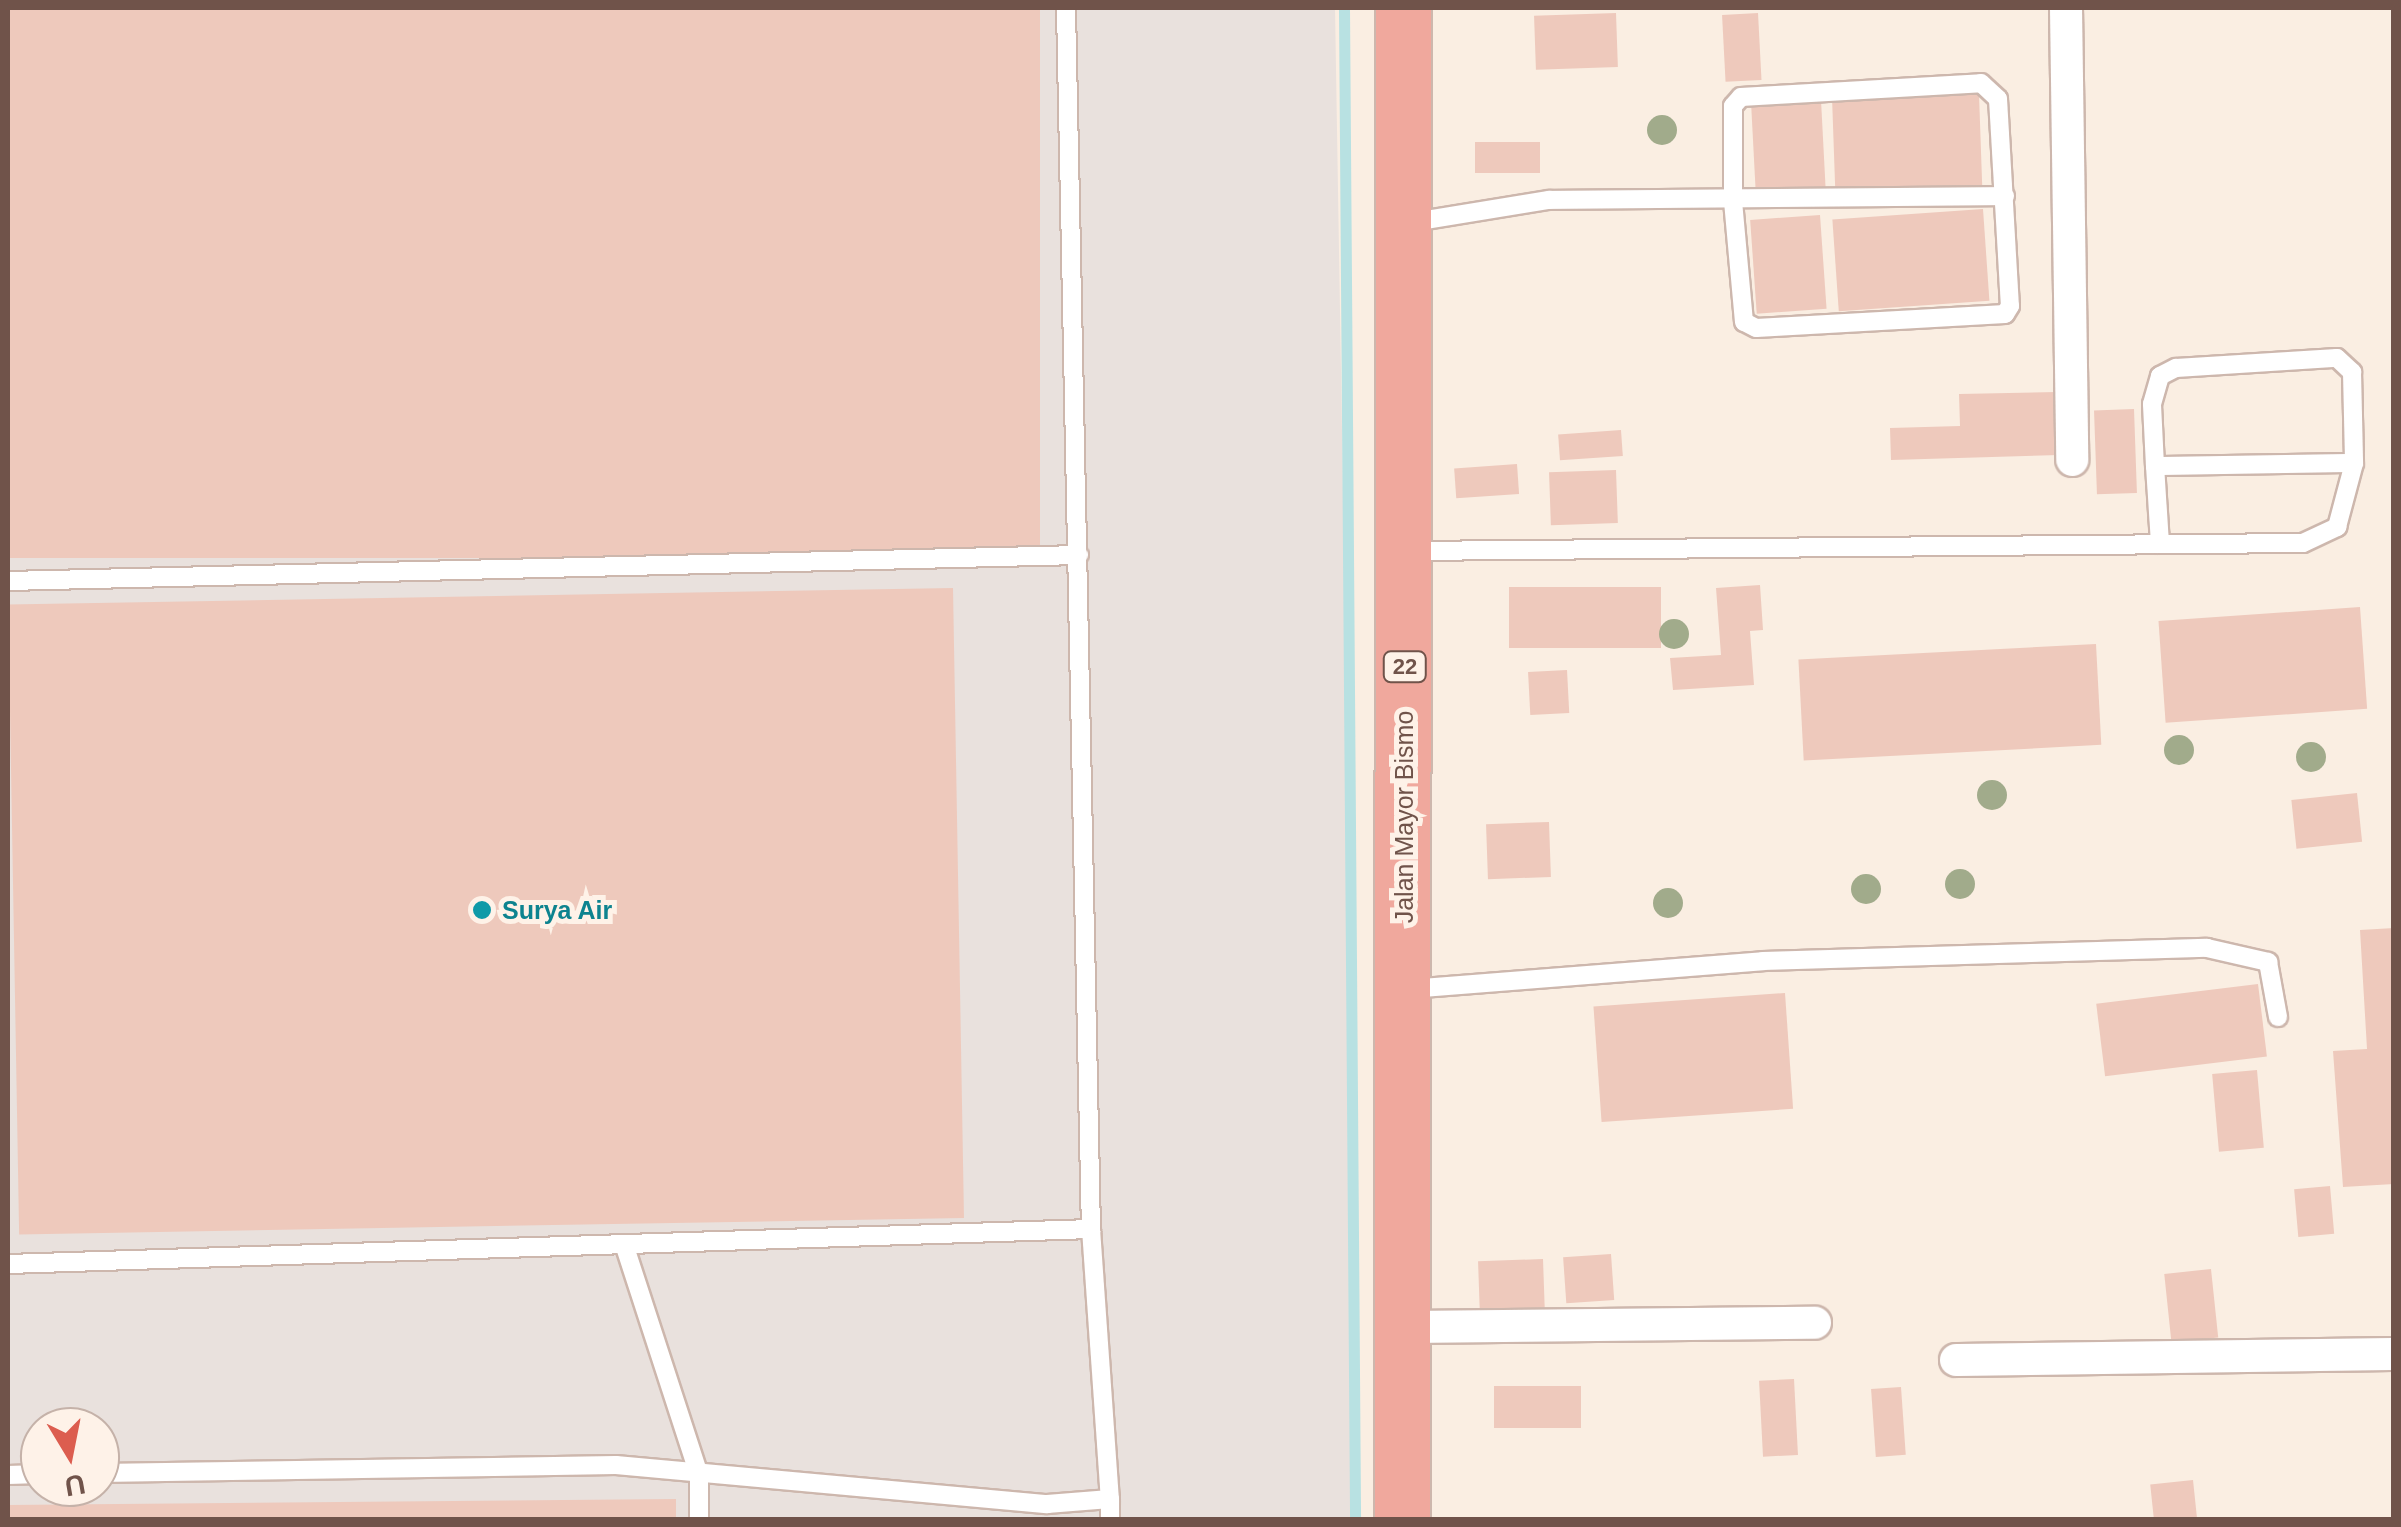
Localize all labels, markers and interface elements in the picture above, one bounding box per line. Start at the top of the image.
road number: 22 [1382,650,1428,684]
street label: Jalan Mayor Bismo [1389,711,1419,923]
place label: Surya Air [502,895,613,925]
marker: Surya Air [471,899,493,921]
north arrow [20,1407,120,1507]
text: U [62,1468,88,1502]

